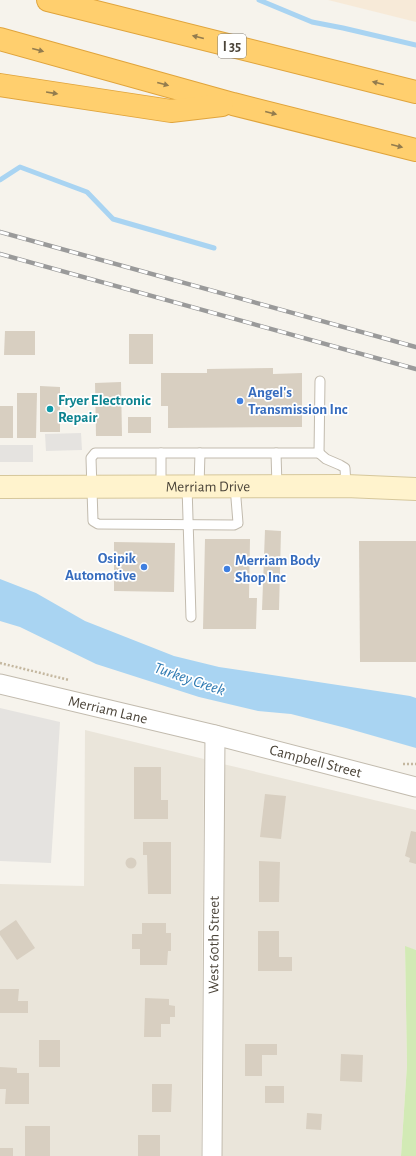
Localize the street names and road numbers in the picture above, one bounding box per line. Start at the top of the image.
road number: I 35 [218,34,246,58]
street label: Merriam Drive [166,479,250,495]
street label: Merriam Lane [67,693,149,727]
street label: Campbell Street [268,742,363,781]
street label: West 60th Street [206,896,222,994]

